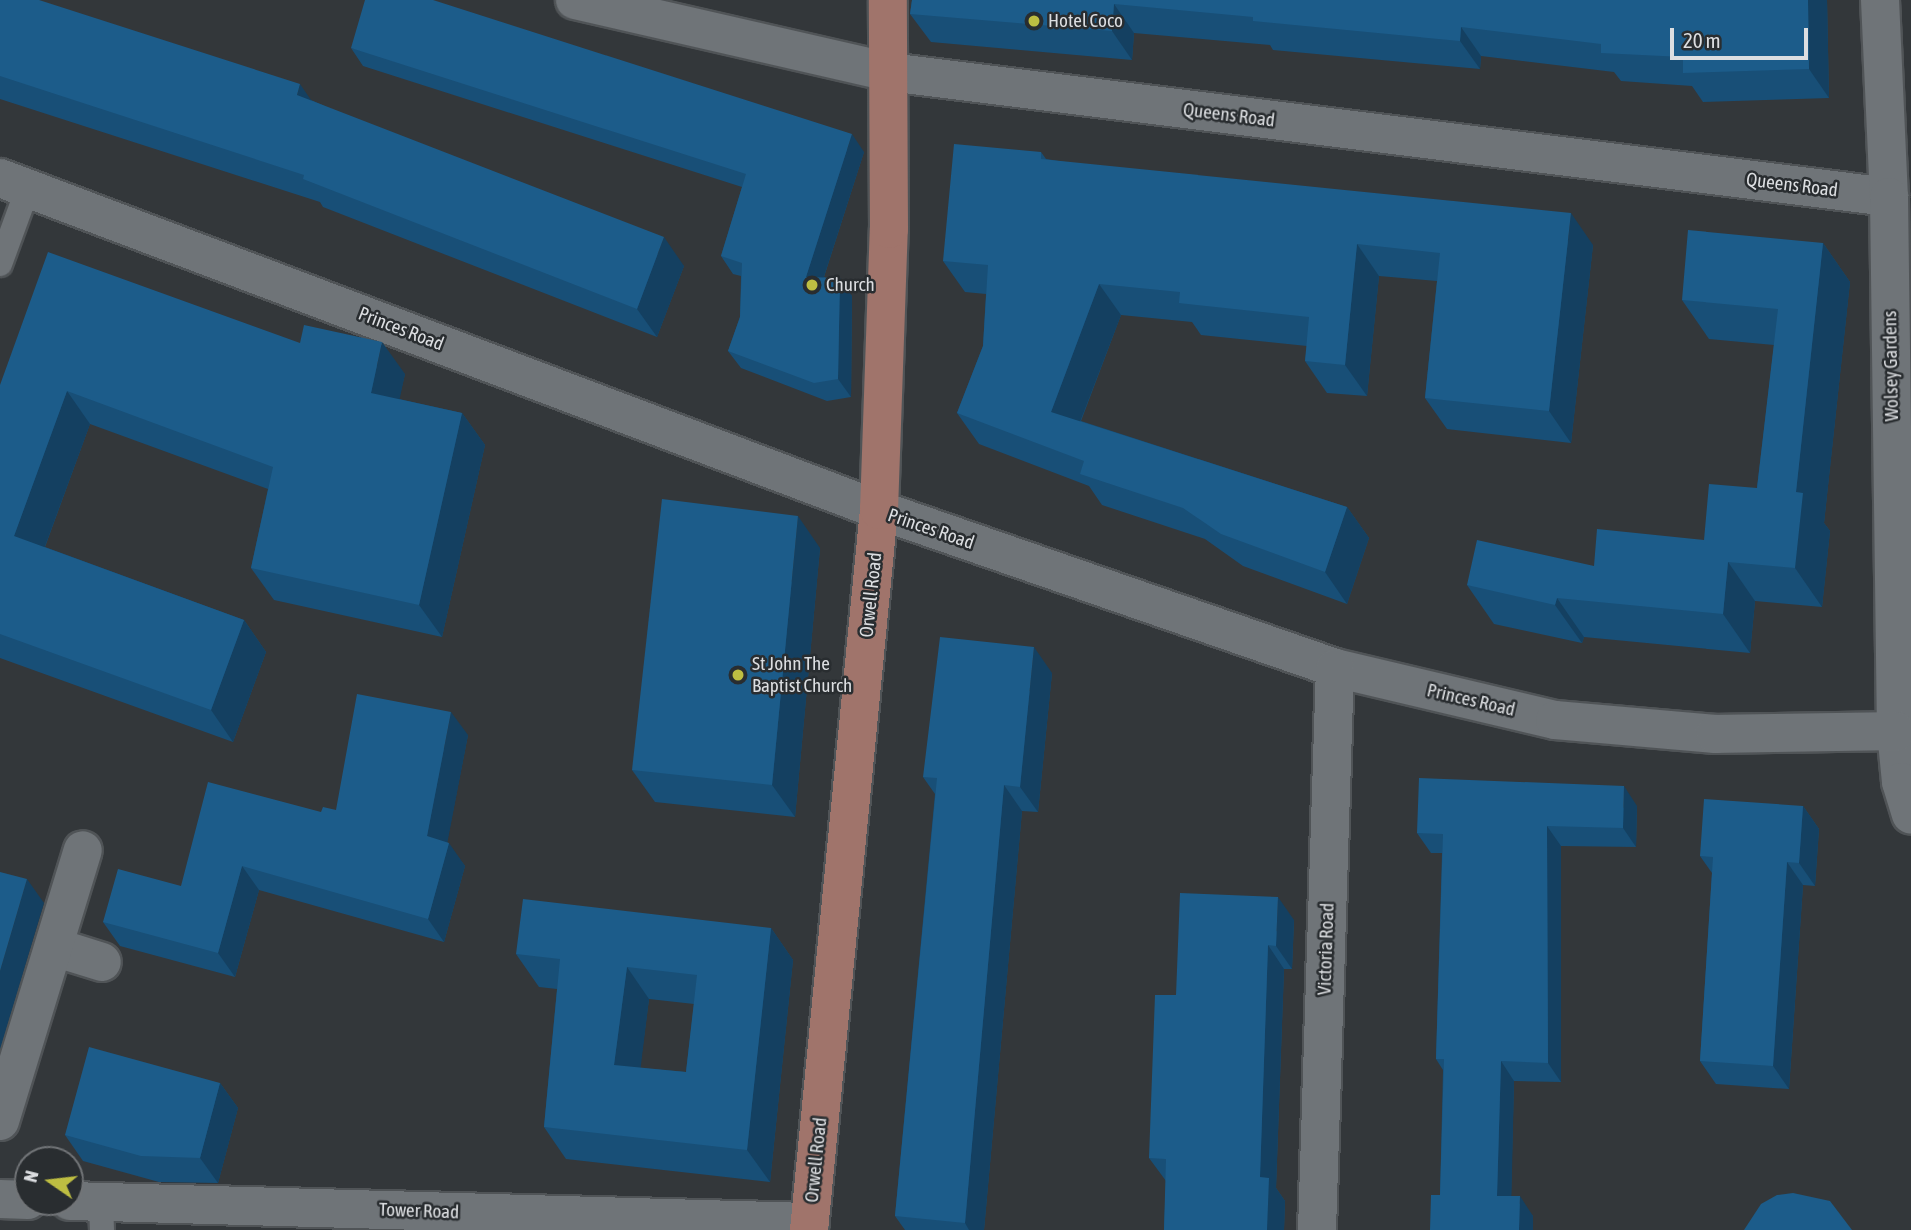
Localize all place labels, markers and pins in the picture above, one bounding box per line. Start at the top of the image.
place label: Hotel Coco [1048,10,1123,32]
marker: Hotel Coco [1026,13,1042,29]
place label: Church [826,274,875,296]
marker: Church [804,277,820,293]
place label: St John The Baptist Church [752,653,852,697]
marker: St John The Baptist Church [730,667,746,683]

